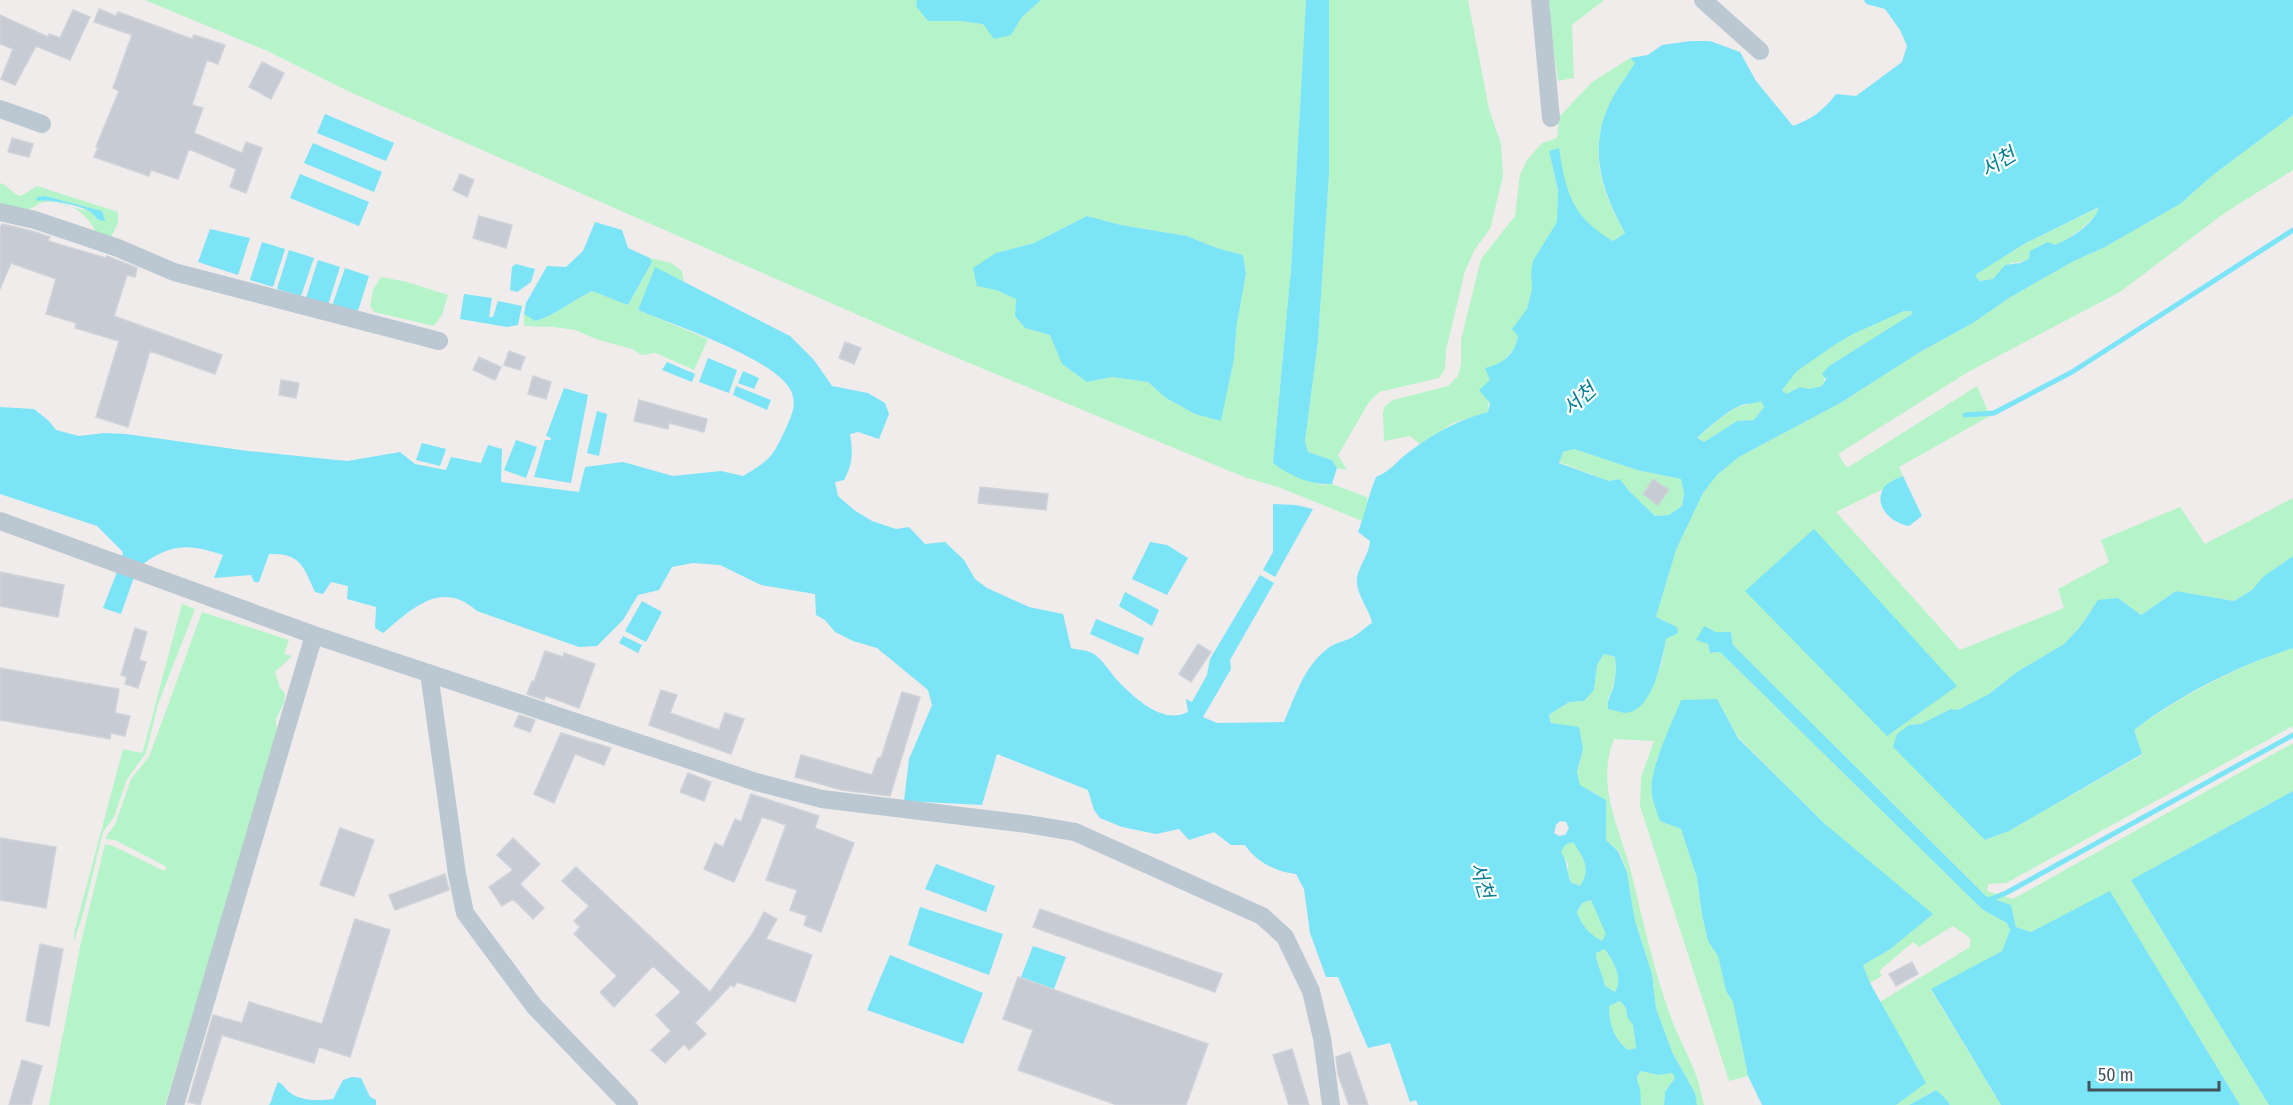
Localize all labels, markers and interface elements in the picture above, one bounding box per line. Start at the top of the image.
water label: 서천 [1976,141,2022,182]
water label: 서천 [1557,376,1603,420]
water label: 서천 [1465,859,1500,904]
scale bar [2089,1054,2220,1092]
text: 50 m [2098,1064,2134,1086]

